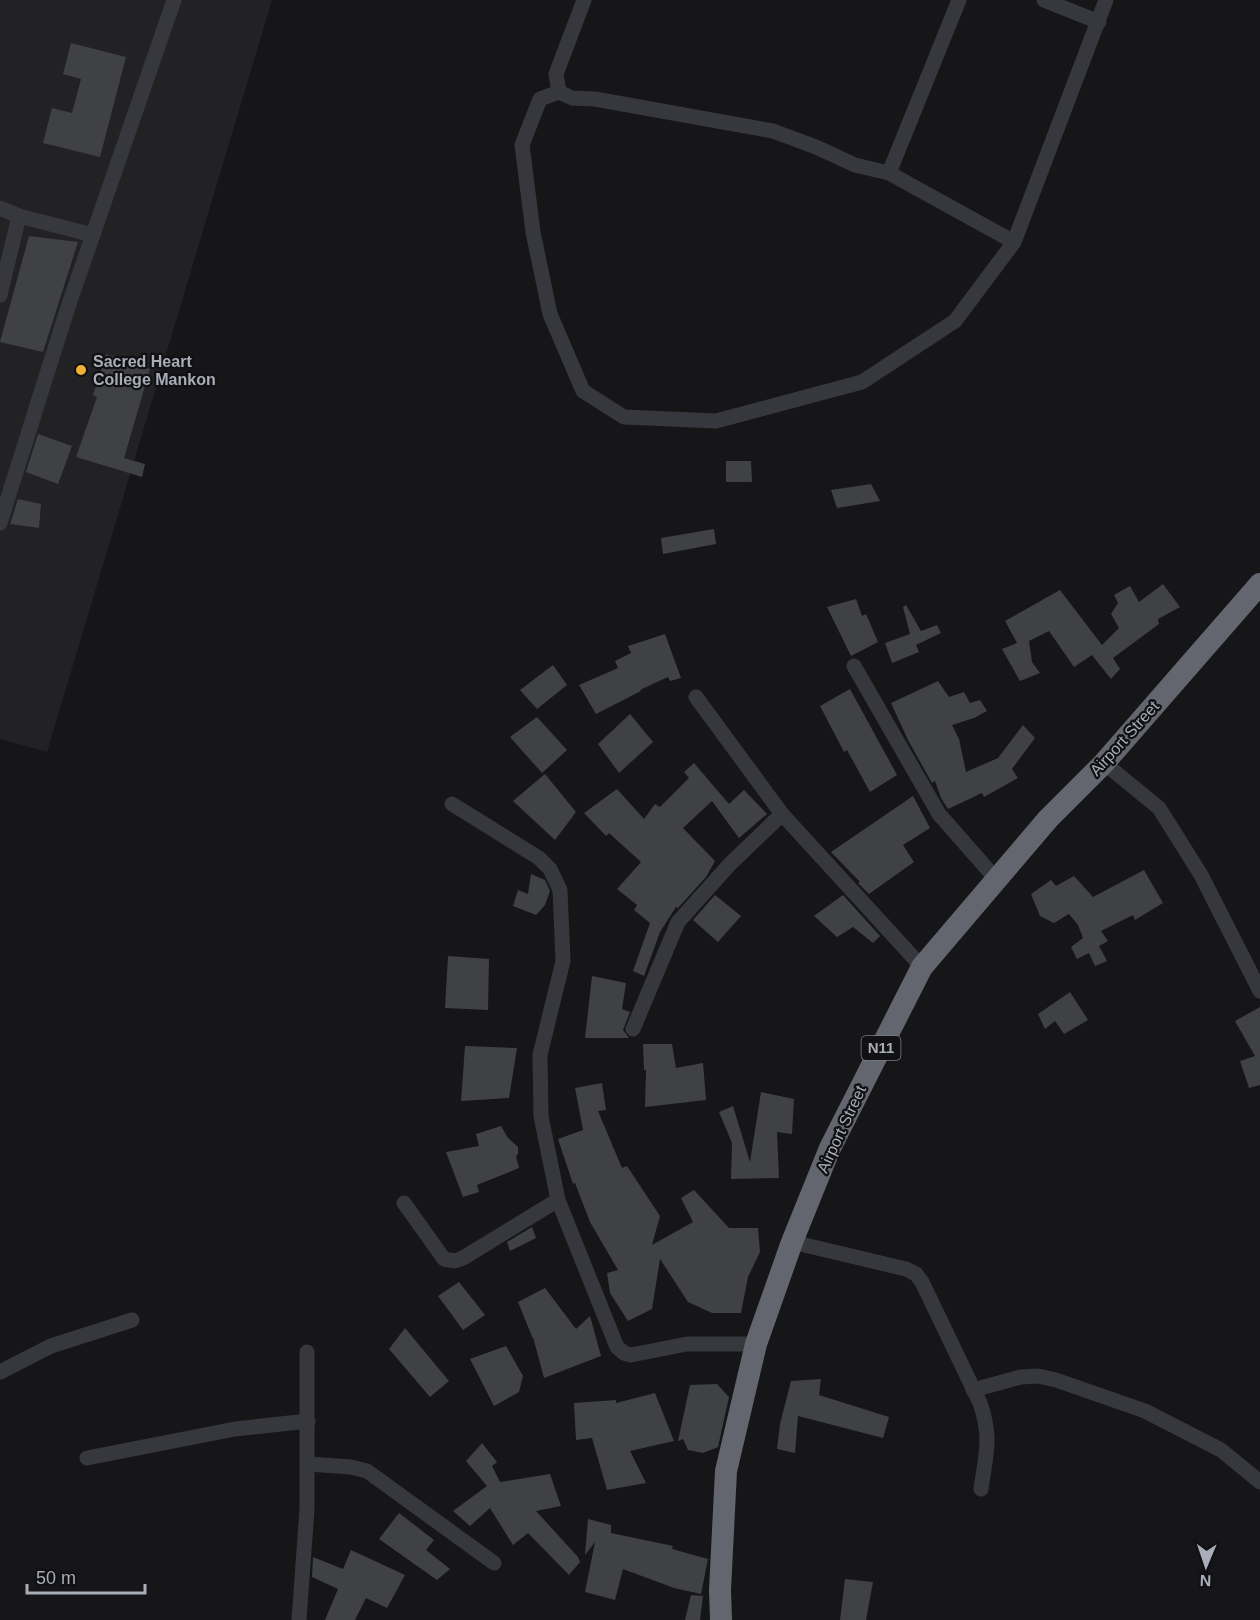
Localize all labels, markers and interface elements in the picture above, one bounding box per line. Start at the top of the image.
place label: Sacred Heart College Mankon [93,353,216,388]
marker: Sacred Heart College Mankon [74,363,88,377]
street label: Airport Street [1087,697,1163,779]
road number: N11 [862,1036,900,1060]
street label: Airport Street [814,1082,869,1176]
north arrow [1176,1536,1236,1596]
scale bar [27,1557,146,1595]
text: 50 m [36,1568,76,1588]
text: N [1199,1572,1212,1589]

